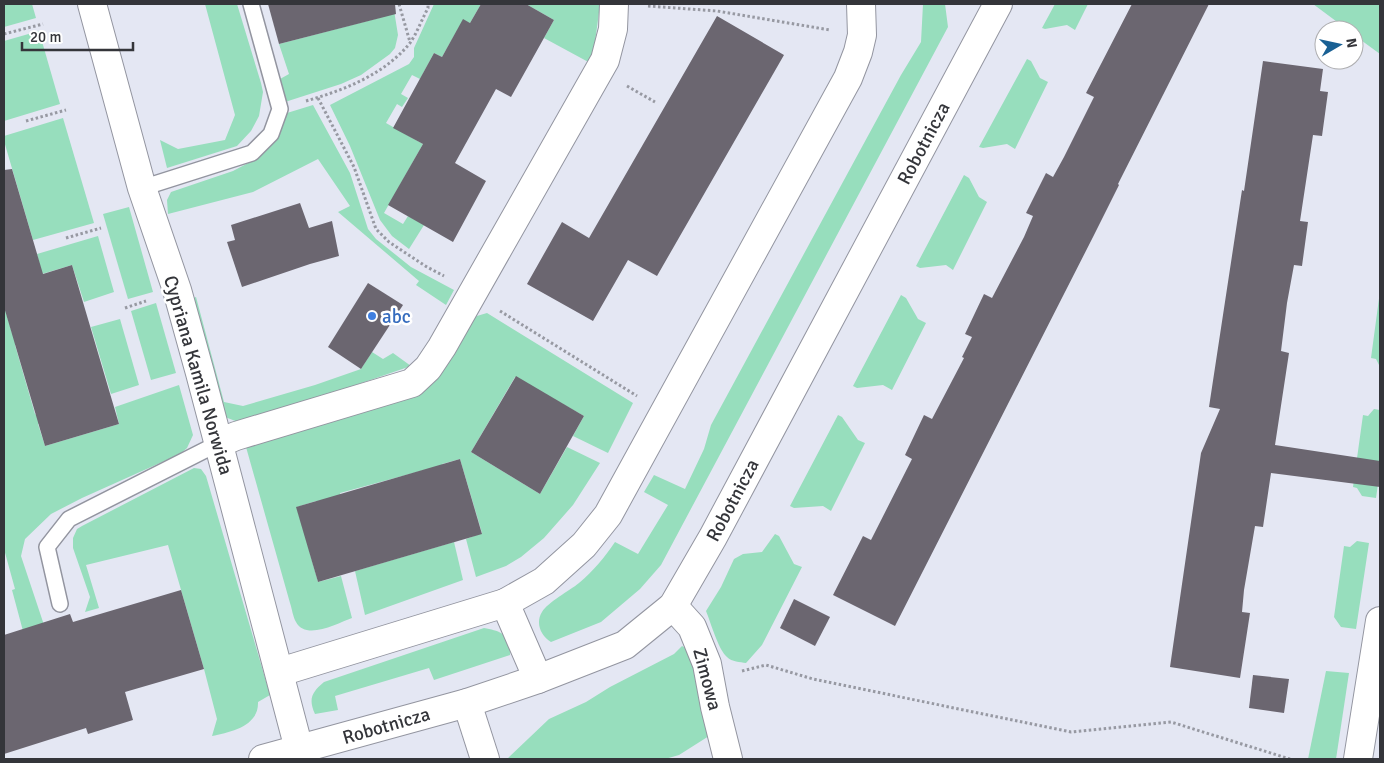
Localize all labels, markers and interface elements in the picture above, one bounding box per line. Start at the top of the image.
scale bar [22,20,134,52]
north arrow [1314,20,1364,70]
text: 20 m [30,28,61,46]
text: N [1342,37,1361,49]
street label: Robotnicza [892,98,956,189]
street label: Cypriana Kamila Norwida [158,273,238,478]
place label: abc [382,305,411,329]
marker: abc [366,310,378,322]
street label: Robotnicza [701,455,765,546]
street label: Zimowa [687,645,727,713]
street label: Robotnicza [340,702,433,750]

